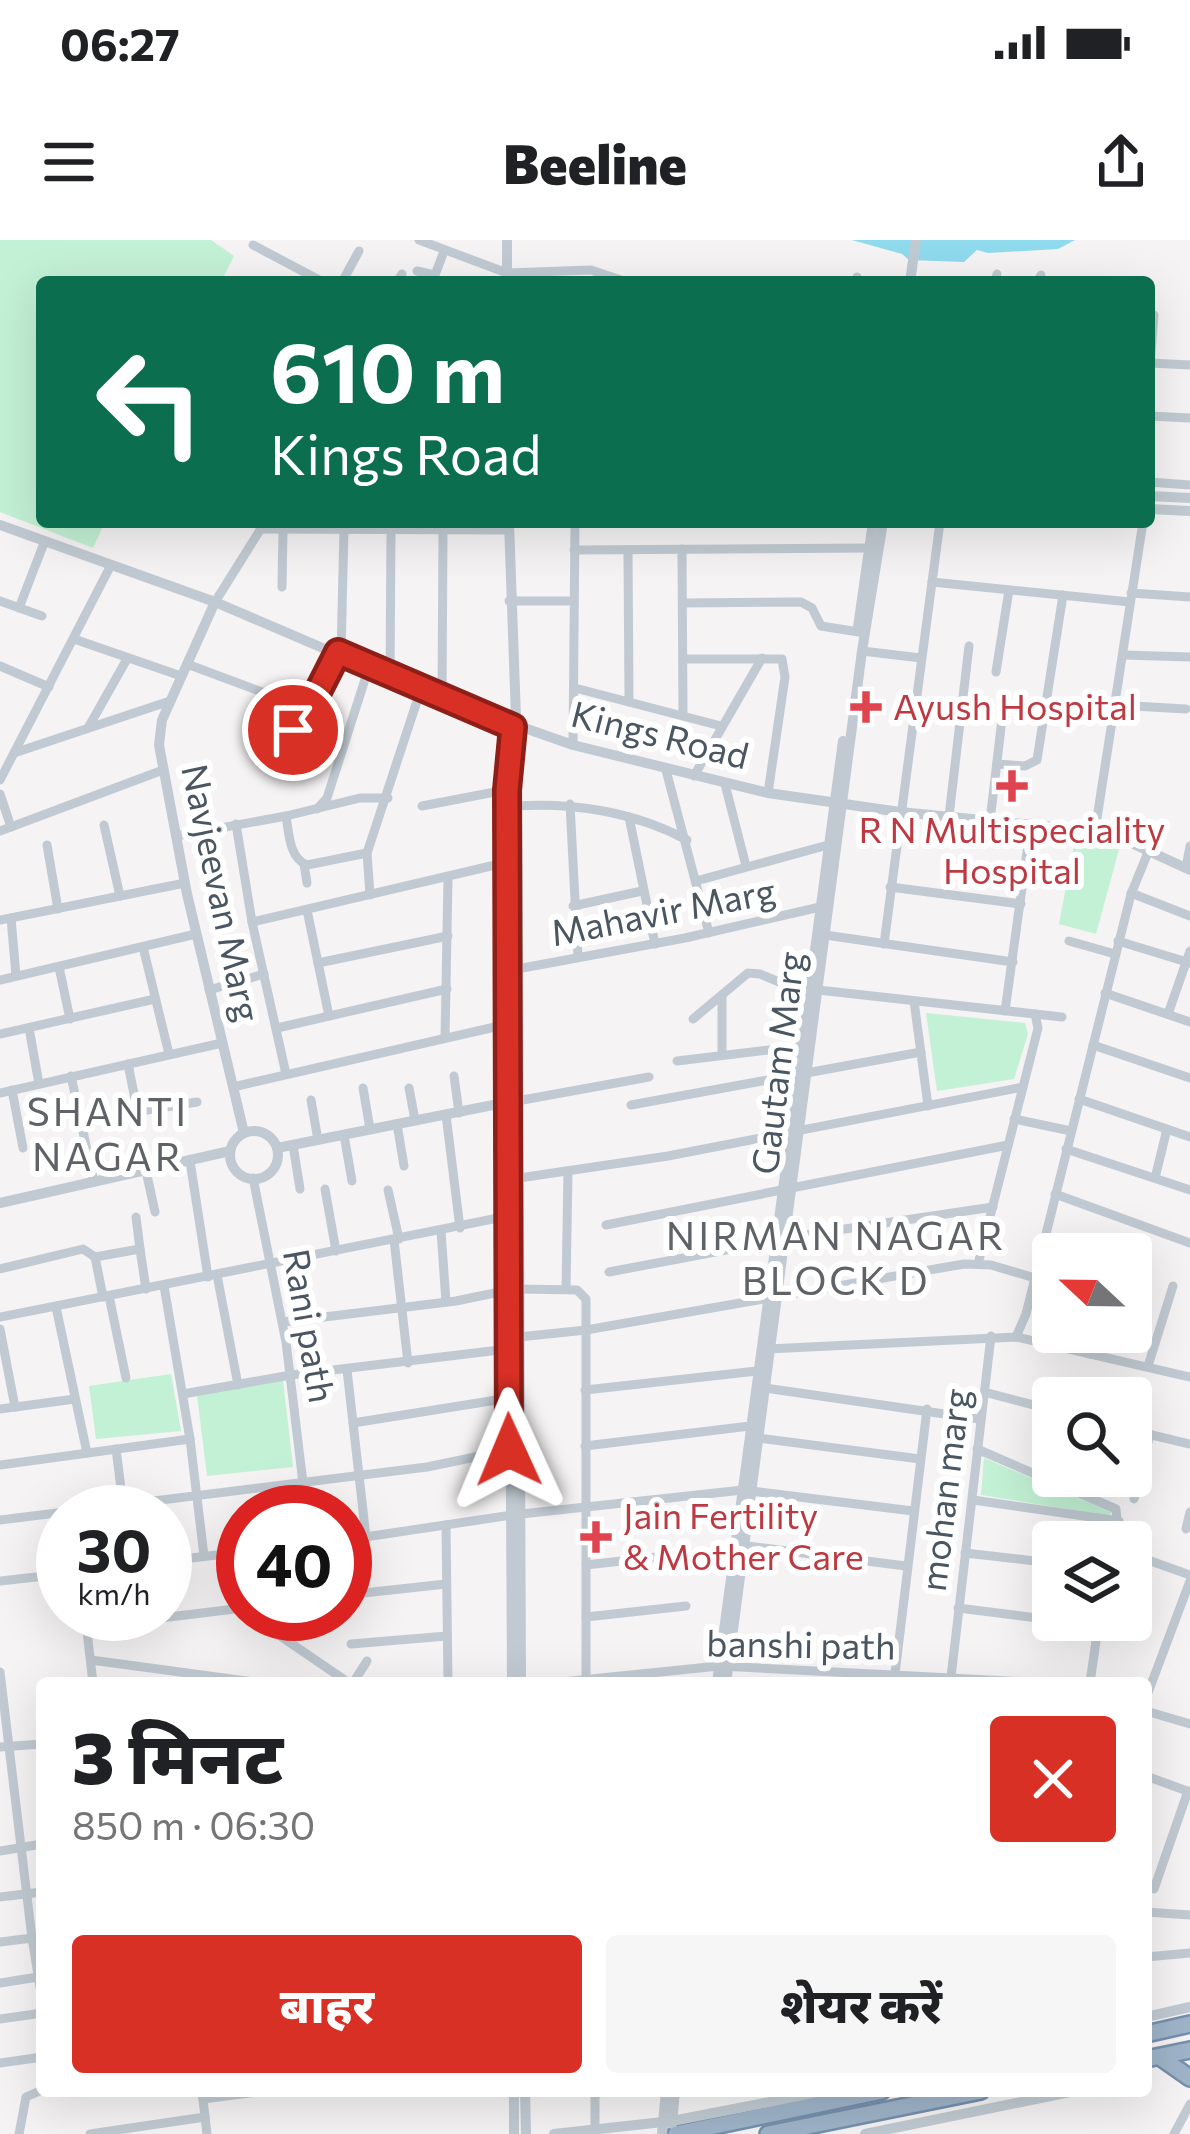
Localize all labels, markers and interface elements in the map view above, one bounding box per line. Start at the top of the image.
text: 06:27 [60,15,180,70]
icon: menu [36,129,102,195]
text: Beeline [503,129,687,195]
icon: share [1088,129,1154,195]
text: 610 m [270,318,505,420]
icon: left [72,324,228,480]
text: Kings Road [270,420,541,486]
pin [242,679,344,781]
place label: Ayush Hospital [893,683,1137,727]
street label: Kings Road [567,690,754,776]
marker: Ayush Hospital [850,691,882,723]
icon: arrive [260,697,326,763]
street label: Navjeevan Marg [174,760,272,1025]
marker: R N Multispeciality Hospital [996,770,1028,802]
place label: R N Multispeciality Hospital [858,806,1166,891]
street label: Mahavir Marg [547,867,779,953]
street label: Gautam Marg [741,949,812,1177]
district label: SHANTI NAGAR [27,1086,189,1179]
district label: NIRMAN NAGAR BLOCK D [666,1210,1006,1303]
north arrow [1032,1233,1152,1353]
map controls [1032,1233,1152,1641]
street label: Rani path [276,1245,346,1406]
button: search [1032,1377,1152,1497]
street label: mohan marg [909,1386,977,1594]
position arrow [446,1387,572,1513]
speed limit sign: 40 [216,1485,372,1641]
place label: Jain Fertility & Mother Care [623,1492,864,1577]
text: 30 [77,1511,151,1584]
marker: Jain Fertility & Mother Care [580,1521,612,1553]
button: layers [1032,1521,1152,1641]
text: km/h [78,1574,150,1611]
street label: banshi path [706,1619,896,1667]
text: 3 मिनट [72,1711,283,1799]
button: close [990,1716,1116,1842]
text: 850 m · 06:30 [72,1800,315,1848]
button: बाहर [72,1935,582,2073]
button: शेयर करें [606,1935,1116,2073]

